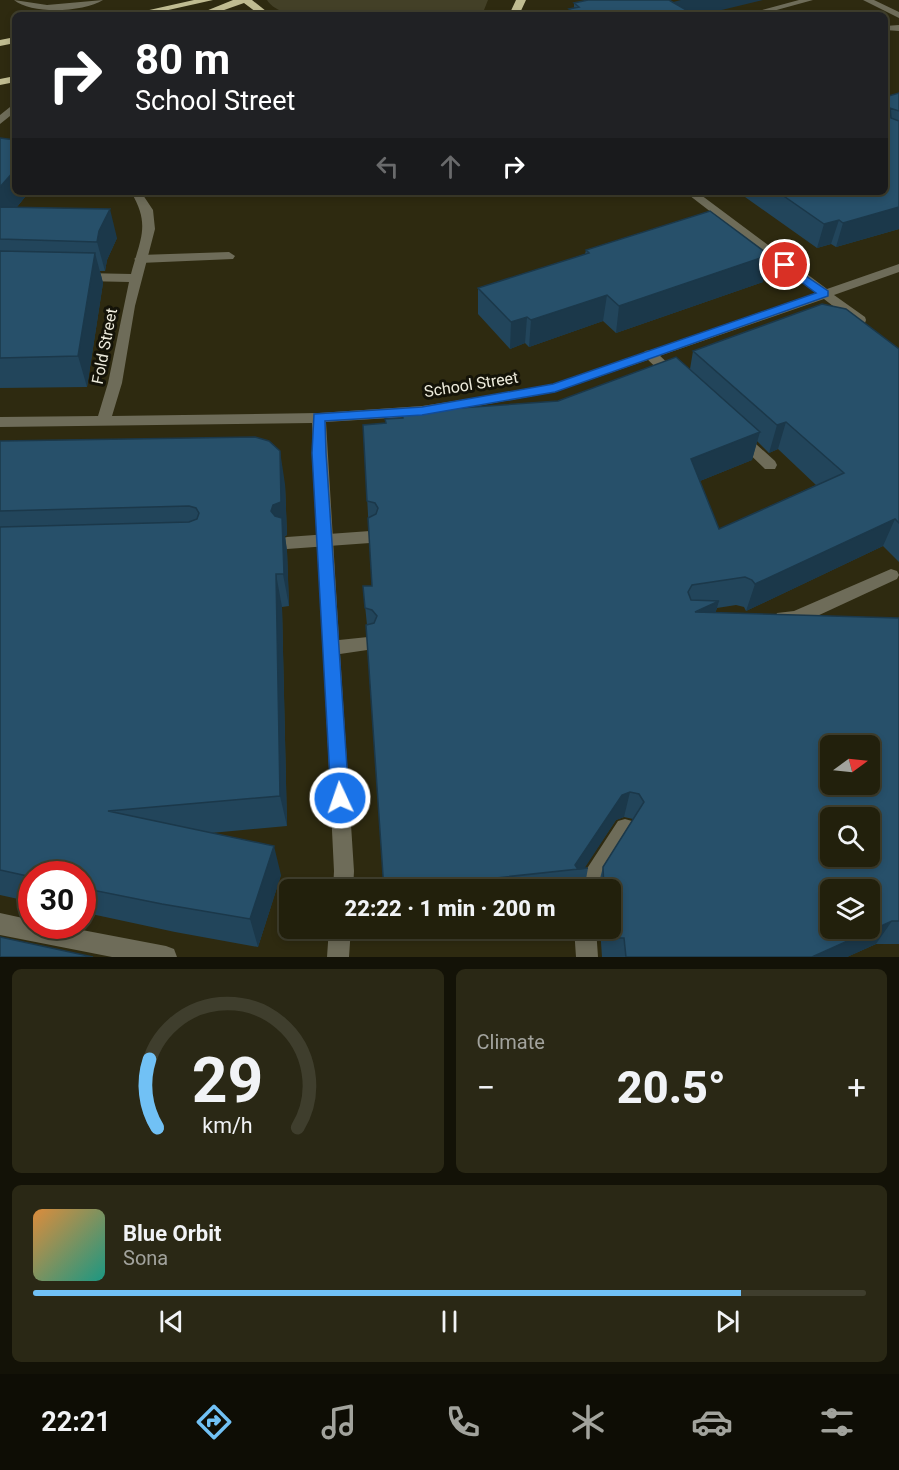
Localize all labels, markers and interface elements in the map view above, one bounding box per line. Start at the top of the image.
text: 80 m [135,35,230,84]
icon: right [36,36,114,114]
text: School Street [135,85,295,117]
icon: left [371,150,404,183]
icon: ahead [434,150,467,183]
icon: right [497,150,530,183]
pin [759,239,810,290]
icon: arrive [768,248,801,281]
street label: Fold Street [88,307,121,386]
street label: School Street [423,368,519,401]
north arrow [820,735,880,795]
map controls [820,735,880,939]
position arrow [308,766,372,830]
button: search [820,807,880,867]
speed limit sign: 30 [18,861,96,939]
button: layers [820,879,880,939]
text: 22:22 · 1 min · 200 m [345,896,555,921]
text: Climate [477,1030,545,1054]
text: 29 [192,1044,264,1117]
text: 20.5° [617,1061,726,1114]
text: − [477,1068,495,1107]
text: + [847,1068,866,1107]
text: km/h [203,1113,253,1138]
text: Blue Orbit [123,1221,221,1246]
text: Sona [123,1246,168,1270]
icon: previous [155,1305,188,1338]
icon: pause [433,1305,466,1338]
icon: next [711,1305,744,1338]
icon: directions [193,1401,235,1443]
icon: music [318,1401,360,1443]
icon: phone [442,1401,484,1443]
icon: climate [567,1401,609,1443]
icon: car [691,1401,733,1443]
icon: filters [816,1401,858,1443]
text: 22:21 [41,1406,111,1438]

